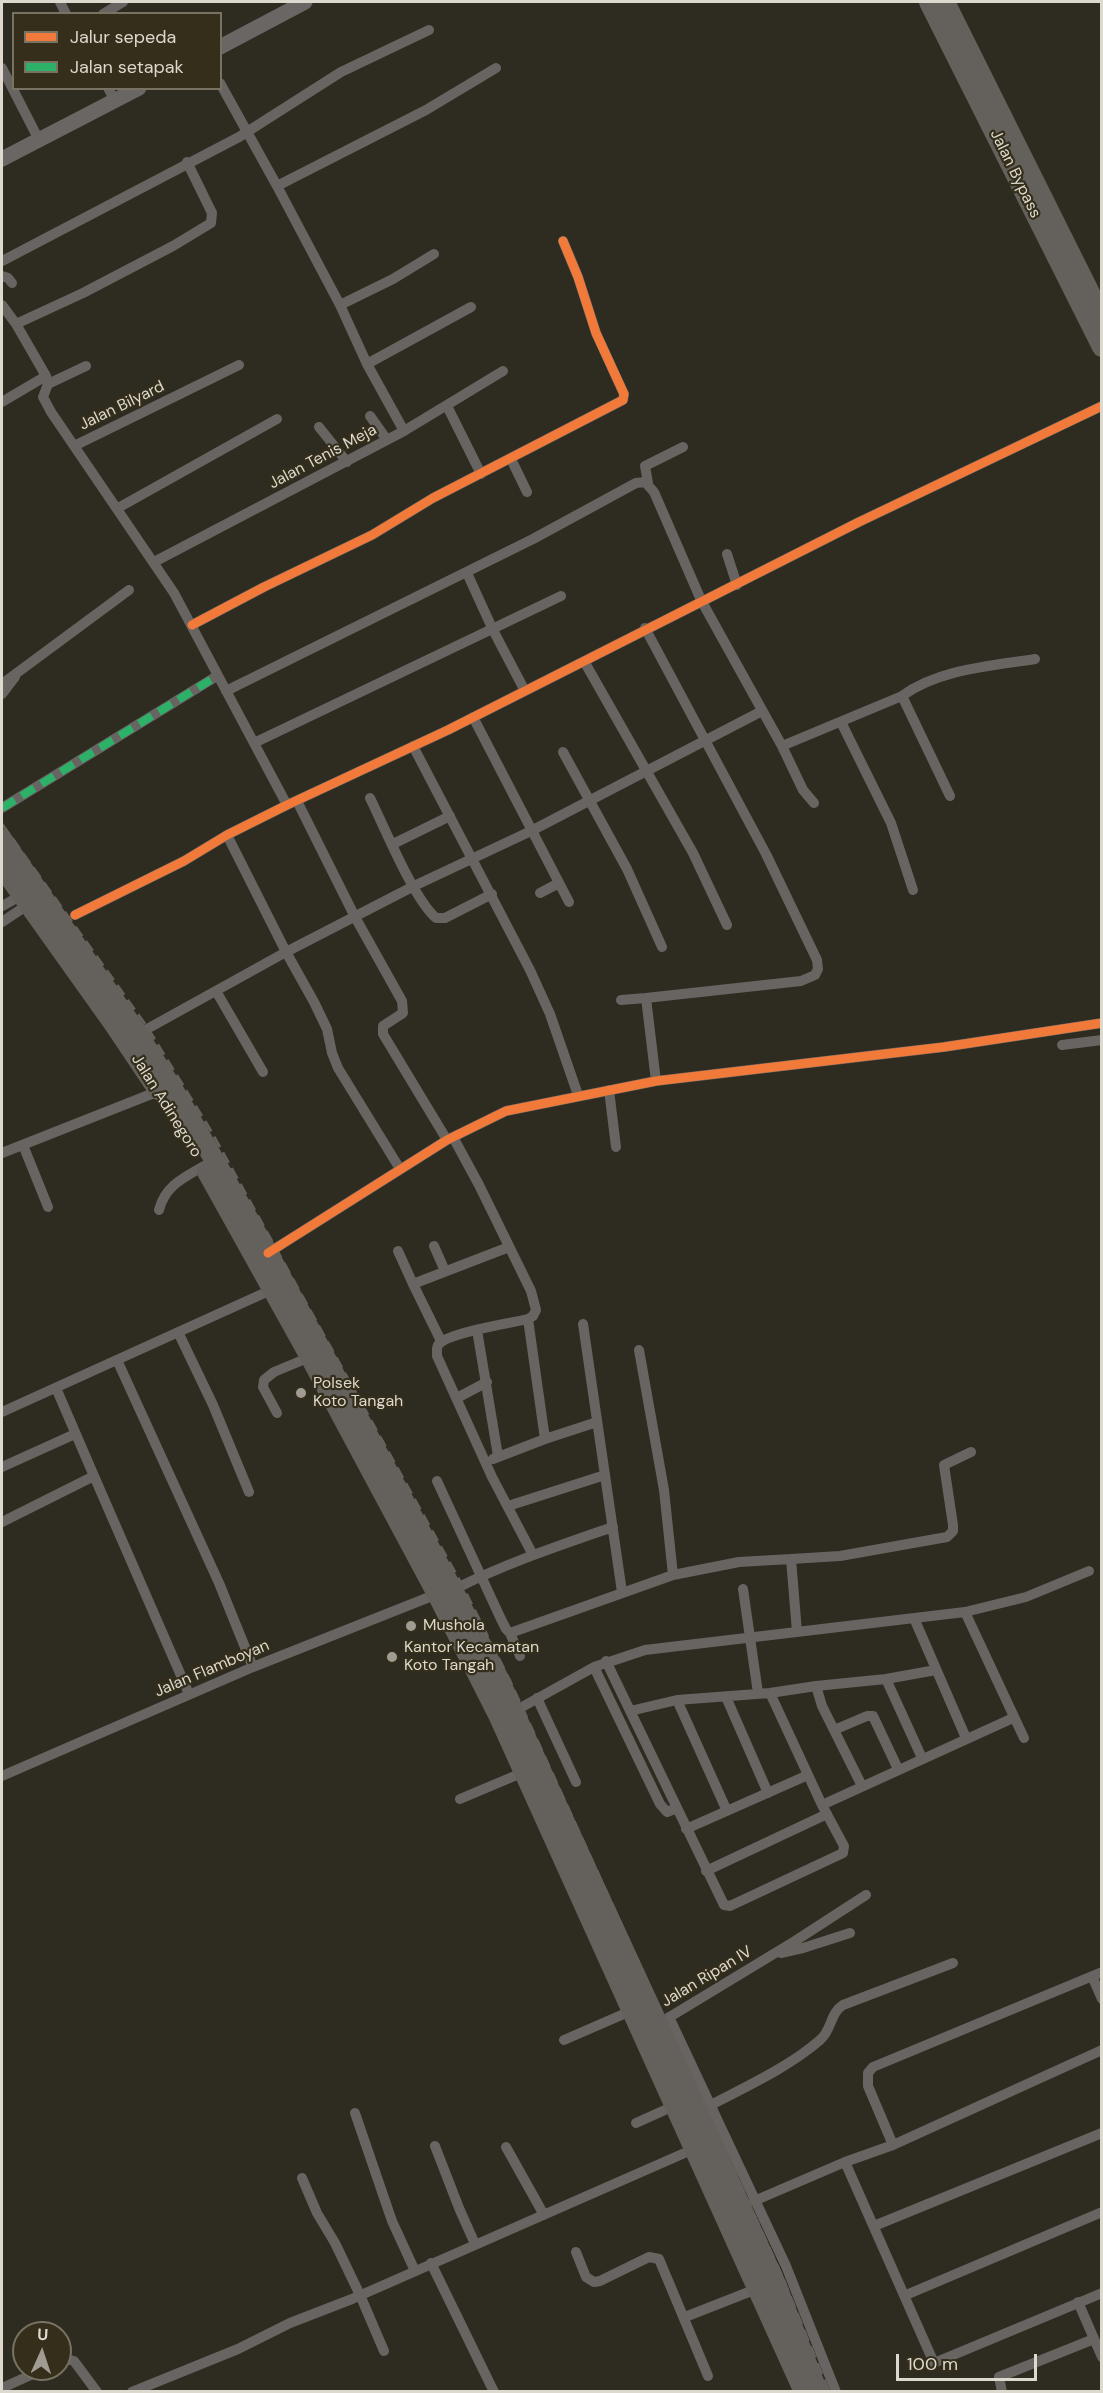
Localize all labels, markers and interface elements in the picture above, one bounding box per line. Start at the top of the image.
legend [12,12,222,90]
text: Jalur sepeda [70,25,176,49]
text: Jalan setapak [70,55,184,79]
street label: Jalan Bypass [985,127,1045,221]
street label: Jalan Bilyard [76,377,168,435]
street label: Jalan Tenis Meja [266,420,380,494]
street label: Jalan Adinegoro [127,1051,205,1161]
place label: Polsek Koto Tangah [313,1374,403,1412]
marker: Polsek Koto Tangah [294,1386,308,1400]
place label: Mushola [423,1616,485,1636]
marker: Mushola [404,1619,418,1633]
street label: Jalan Flamboyan [152,1636,272,1702]
place label: Kantor Kecamatan Koto Tangah [404,1638,539,1676]
marker: Kantor Kecamatan Koto Tangah [385,1650,399,1664]
street label: Jalan Ripan IV [658,1942,756,2012]
north arrow [12,2321,72,2381]
text: U [37,2324,49,2345]
scale bar [899,2342,1040,2380]
text: 100 m [907,2352,958,2376]

